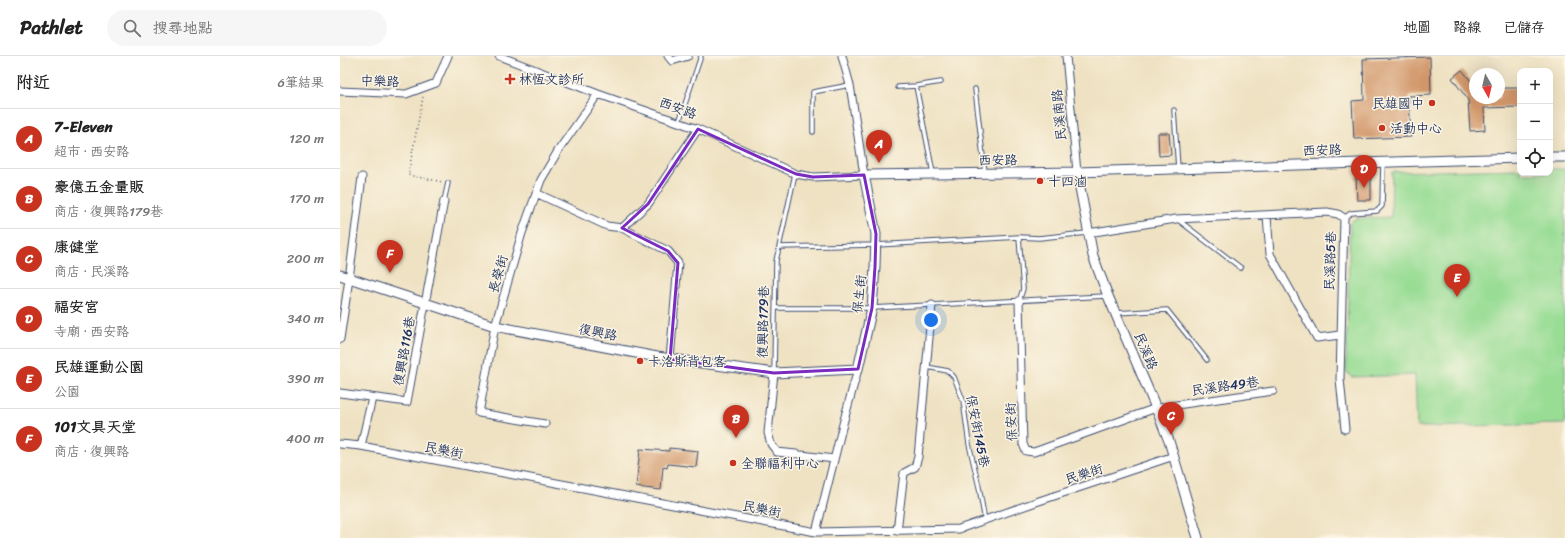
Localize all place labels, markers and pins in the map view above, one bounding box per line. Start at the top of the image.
place label: 林恆文診所 [519,68,584,91]
marker: 林恆文診所 [504,73,516,85]
place label: 民雄國中 [1372,92,1424,115]
marker: 民雄國中 [1427,98,1437,108]
place label: 活動中心 [1390,117,1442,140]
marker: 活動中心 [1377,123,1387,133]
pin: A [866,130,892,163]
pin: D [1351,155,1377,188]
place label: 十四滷 [1048,170,1087,193]
marker: 十四滷 [1035,176,1045,186]
pin: F [377,240,403,273]
pin: E [1444,264,1470,297]
place label: 卡洛斯背包客 [648,350,726,373]
marker: 卡洛斯背包客 [635,356,645,366]
pin: C [1158,402,1184,435]
pin: B [723,405,749,438]
place label: 全聯福利中心 [741,452,819,475]
marker: 全聯福利中心 [728,458,738,468]

